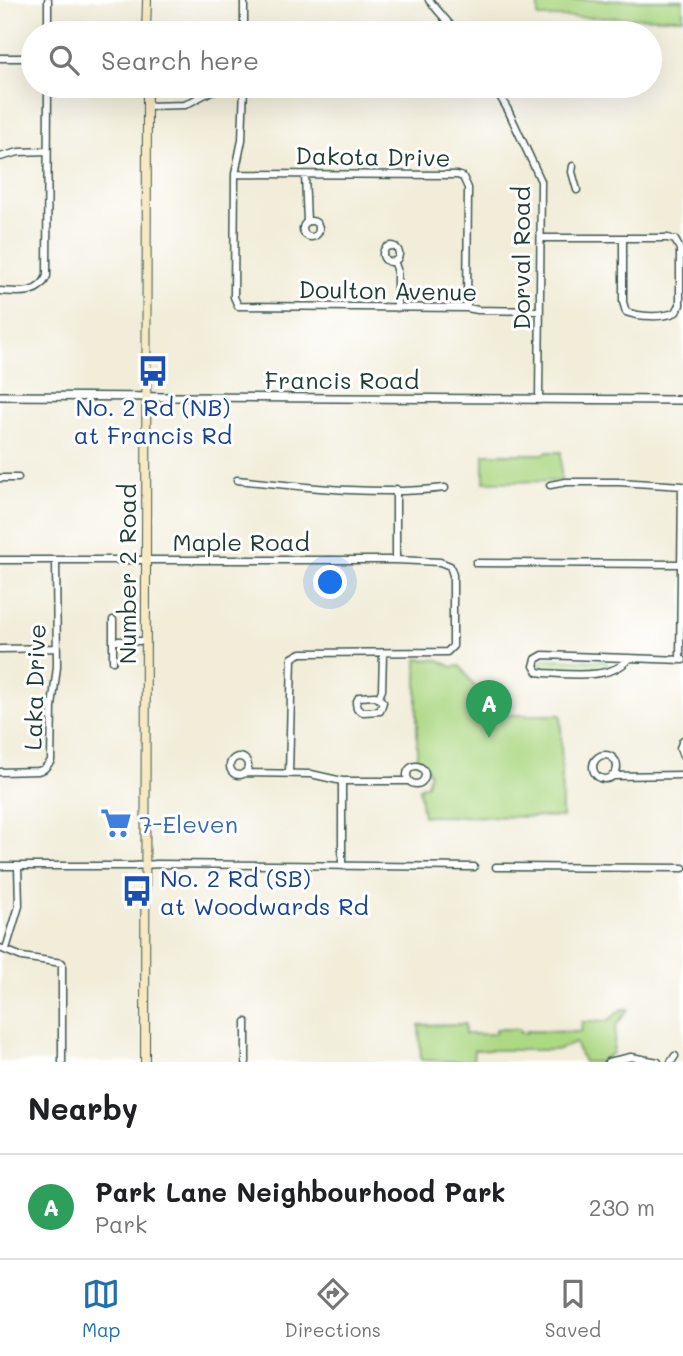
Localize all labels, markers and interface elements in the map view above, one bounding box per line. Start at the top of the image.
search box [21,21,662,98]
icon: search [45,41,83,79]
text: Search here [101,43,259,77]
street label: Dakota Drive [295,139,451,173]
street label: Dorval Road [505,186,536,330]
street label: Doulton Avenue [298,273,478,307]
bus stop icon: No. 2 Rd (NB) at Francis Rd [136,354,170,388]
street label: Francis Road [265,364,419,395]
place label: No. 2 Rd (NB) at Francis Rd [74,391,232,450]
street label: Number 2 Road [111,484,142,664]
street label: Maple Road [172,526,310,557]
your location [313,565,347,599]
street label: Laka Drive [16,623,52,751]
pin: A [466,680,512,738]
supermarket icon: 7-Eleven [99,806,133,840]
place label: 7-Eleven [139,808,238,839]
place label: No. 2 Rd (SB) at Woodwards Rd [160,862,369,921]
bus stop icon: No. 2 Rd (SB) at Woodwards Rd [120,874,154,908]
text: Nearby [28,1088,138,1128]
text: Park Lane Neighbourhood Park [95,1175,506,1209]
text: A [43,1192,59,1222]
text: 230 m [589,1192,655,1222]
text: Park [95,1209,147,1239]
tab: Map [82,1275,121,1342]
tab: Directions [284,1275,381,1342]
tab: Saved [545,1275,601,1342]

